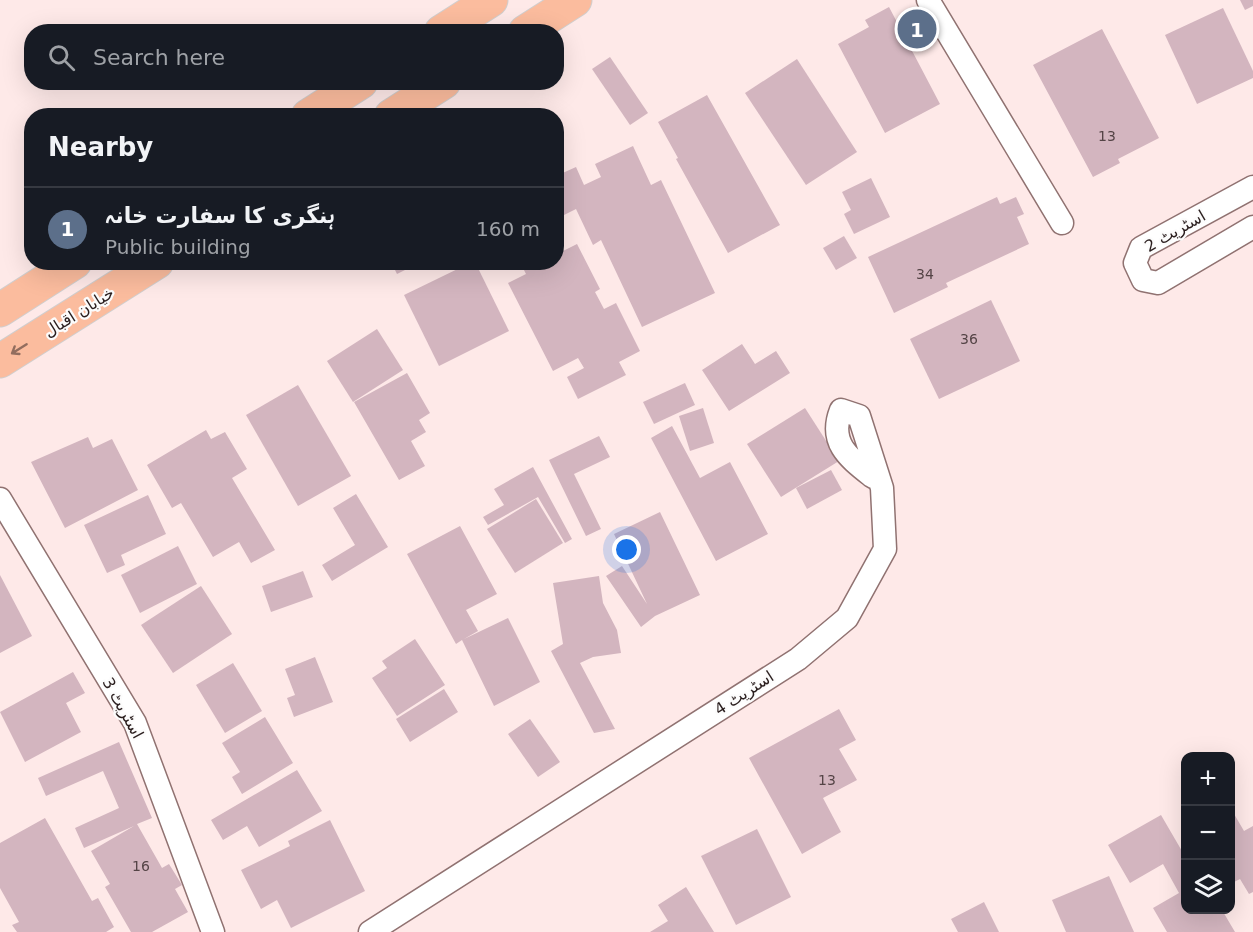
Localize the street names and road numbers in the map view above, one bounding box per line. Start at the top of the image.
street label: اسٹریٹ 2 [1141,206,1209,257]
street label: خیابان اقبال [40,283,118,341]
street label: اسٹریٹ 4 [711,667,778,720]
street label: اسٹریٹ 3 [98,674,148,742]

